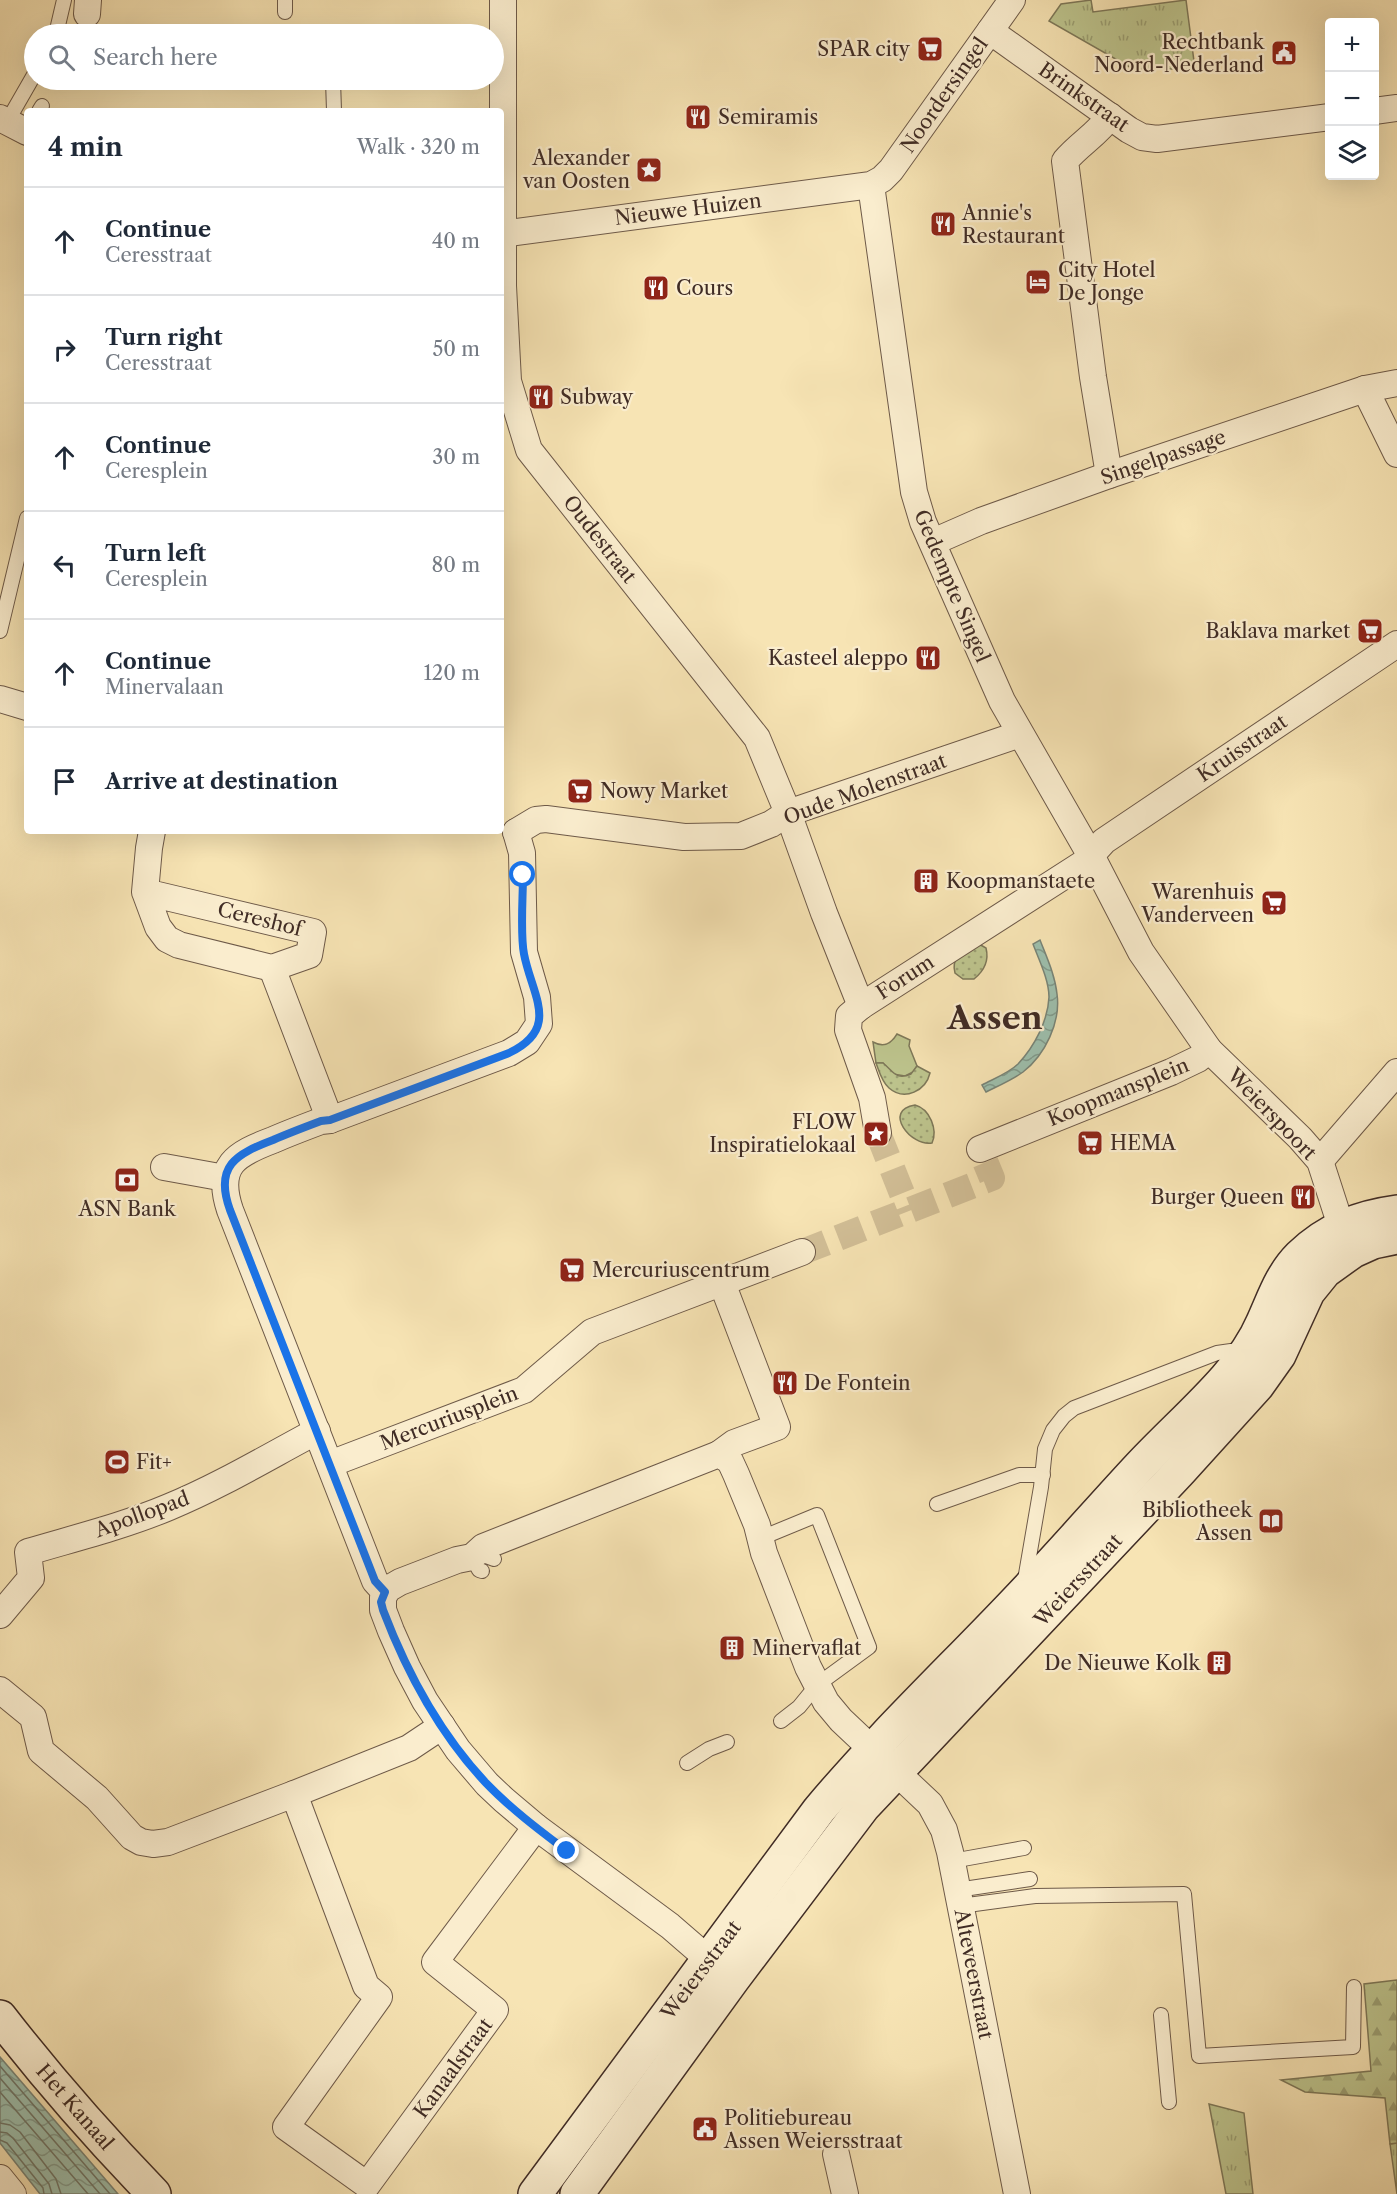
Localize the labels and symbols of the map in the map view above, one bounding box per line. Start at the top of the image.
place label: Rechtbank Noord-Nederland [1094,30,1265,77]
street label: Noordersingel [895,33,993,157]
supermarket icon: SPAR city [915,34,945,64]
place label: SPAR city [817,37,911,61]
public building icon: Rechtbank Noord-Nederland [1269,38,1299,68]
street label: Brinkstraat [1034,57,1134,137]
restaurant icon: Semiramis [683,102,713,132]
place label: Semiramis [718,105,818,129]
place label: Alexander van Oosten [522,146,631,193]
place icon: Alexander van Oosten [634,155,664,185]
street label: Nieuwe Huizen [613,188,763,230]
place label: Annie's Restaurant [961,201,1065,248]
restaurant icon: Annie's Restaurant [928,209,958,239]
place label: City Hotel De Jonge [1058,258,1156,305]
hotel icon: City Hotel De Jonge [1023,267,1053,297]
restaurant icon: Cours [641,273,671,303]
place label: Cours [676,276,733,300]
restaurant icon: Subway [526,382,556,412]
place label: Subway [560,385,634,409]
street label: Singelpassage [1097,424,1229,490]
street label: Oudestraat [558,490,642,588]
street label: Gedempte Singel [909,506,995,666]
supermarket icon: Baklava market [1355,616,1385,646]
place label: Baklava market [1205,619,1350,643]
restaurant icon: Kasteel aleppo [913,643,943,673]
place label: Kasteel aleppo [768,646,908,670]
street label: Kruisstraat [1192,709,1292,787]
street label: Oude Molenstraat [780,748,950,830]
supermarket icon: Nowy Market [565,776,595,806]
place label: Nowy Market [600,779,728,803]
route start [509,861,535,887]
building icon: Koopmanstaete [911,866,941,896]
place label: Koopmanstaete [946,869,1095,893]
place label: Warenhuis Vanderveen [1140,880,1254,927]
supermarket icon: Warenhuis Vanderveen [1259,888,1289,918]
street label: Cereshof [215,897,308,942]
street label: Forum [872,949,939,1004]
district label: Assen [946,998,1043,1037]
street label: Koopmansplein [1044,1053,1193,1131]
street label: Weierspoort [1222,1062,1322,1165]
place label: FLOW Inspiratielokaal [709,1110,857,1157]
place icon: FLOW Inspiratielokaal [861,1119,891,1149]
supermarket icon: HEMA [1075,1128,1105,1158]
place label: HEMA [1110,1131,1177,1155]
bank icon: ASN Bank [112,1165,142,1195]
restaurant icon: Burger Queen [1288,1182,1318,1212]
place label: Burger Queen [1150,1185,1284,1209]
place label: ASN Bank [77,1197,177,1221]
supermarket icon: Mercuriuscentrum [557,1255,587,1285]
place label: Mercuriuscentrum [592,1258,770,1282]
restaurant icon: De Fontein [770,1368,800,1398]
place label: De Fontein [804,1371,911,1395]
street label: Mercuriusplein [377,1381,522,1455]
sports icon: Fit+ [102,1447,132,1477]
place label: Fit+ [136,1450,172,1474]
street label: Apollopad [91,1486,192,1542]
place label: Bibliotheek Assen [1142,1498,1253,1545]
library icon: Bibliotheek Assen [1256,1506,1286,1536]
street label: Weiersstraat [1028,1529,1127,1632]
building icon: Minervaflat [717,1633,747,1663]
place label: Minervaflat [752,1636,861,1660]
building icon: De Nieuwe Kolk [1204,1648,1234,1678]
place label: De Nieuwe Kolk [1044,1651,1201,1675]
route end [553,1837,579,1863]
street label: Alteveerstraat [949,1906,998,2041]
street label: Weiersstraat [655,1916,746,2025]
street label: Kanaalstraat [409,2013,497,2123]
street label: Het Kanaal [31,2059,119,2155]
place label: Politiebureau Assen Weiersstraat [723,2106,903,2153]
public building icon: Politiebureau Assen Weiersstraat [690,2114,720,2144]

